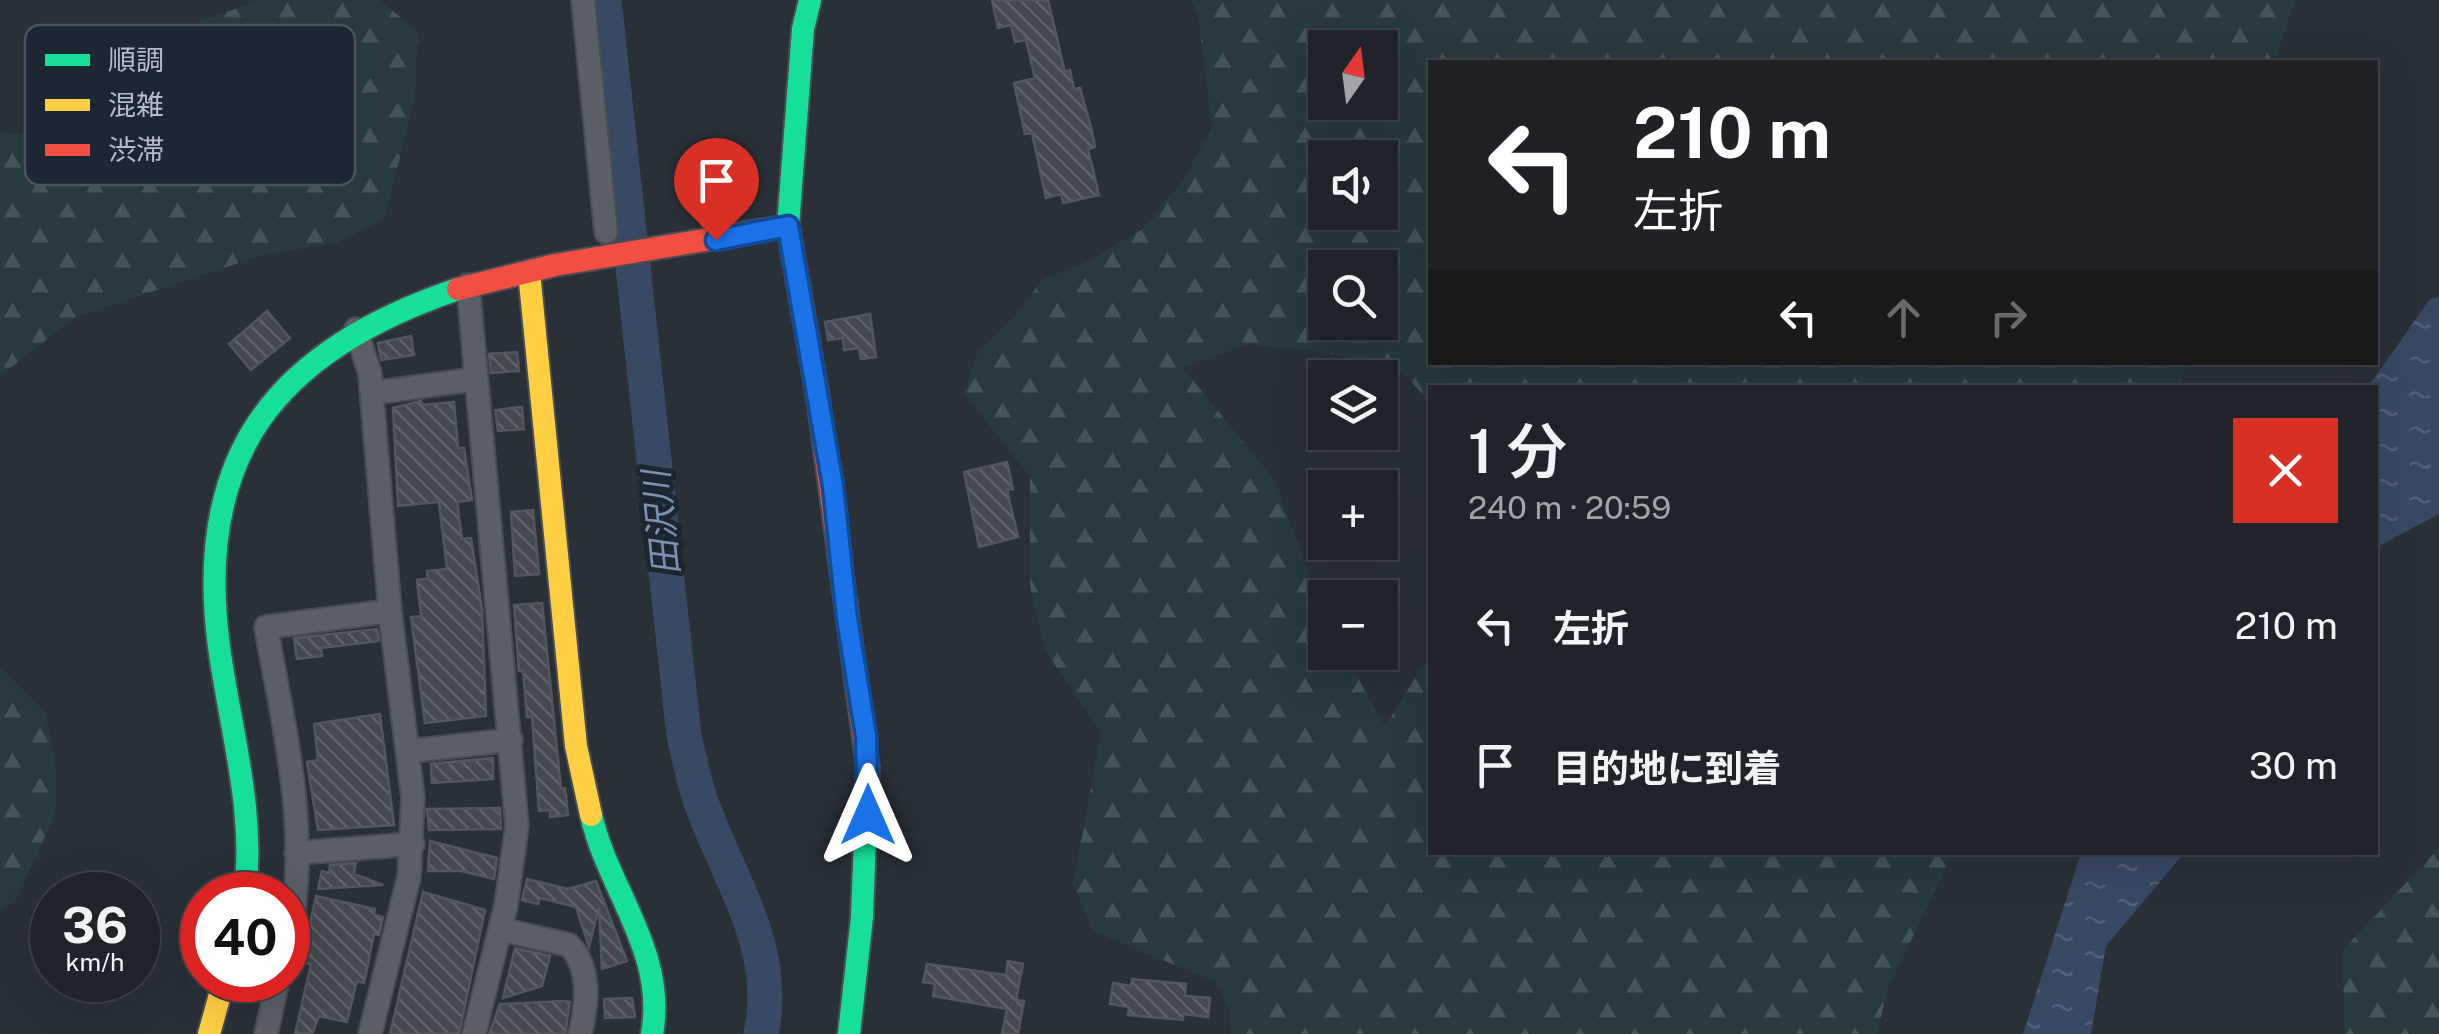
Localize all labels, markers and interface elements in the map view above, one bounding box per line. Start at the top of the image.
legend [25,25,355,185]
north arrow [1308,30,1398,120]
map controls [1308,30,1398,670]
text: 順調 [108,43,164,76]
text: 混雑 [108,88,164,121]
text: 210 m [1633,91,1831,174]
icon: left [1468,100,1598,230]
text: 渋滞 [108,133,164,166]
pin [674,138,759,241]
button: sound [1308,140,1398,230]
icon: arrive [689,153,744,208]
text: 左折 [1633,184,1723,237]
button: search [1308,250,1398,340]
icon: left [1771,290,1826,345]
icon: ahead [1876,290,1931,345]
icon: right [1981,290,2036,345]
button: layers [1308,360,1398,450]
text: 1 分 [1468,416,1567,487]
button: close [2233,418,2338,523]
water label: 田沢川 [635,465,687,577]
button: + [1308,470,1398,560]
text: 240 m · 20:59 [1468,489,1671,526]
button: − [1308,580,1398,670]
icon: left [1468,598,1523,653]
text: 210 m [2235,603,2338,648]
text: 左折 [1553,606,1629,651]
icon: arrive [1468,738,1523,793]
text: 30 m [2249,743,2338,788]
text: 目的地に到着 [1553,746,1781,791]
position arrow [816,763,920,867]
speed limit sign: 40 [180,872,310,1002]
text: 36 [62,895,128,954]
text: km/h [66,947,124,977]

